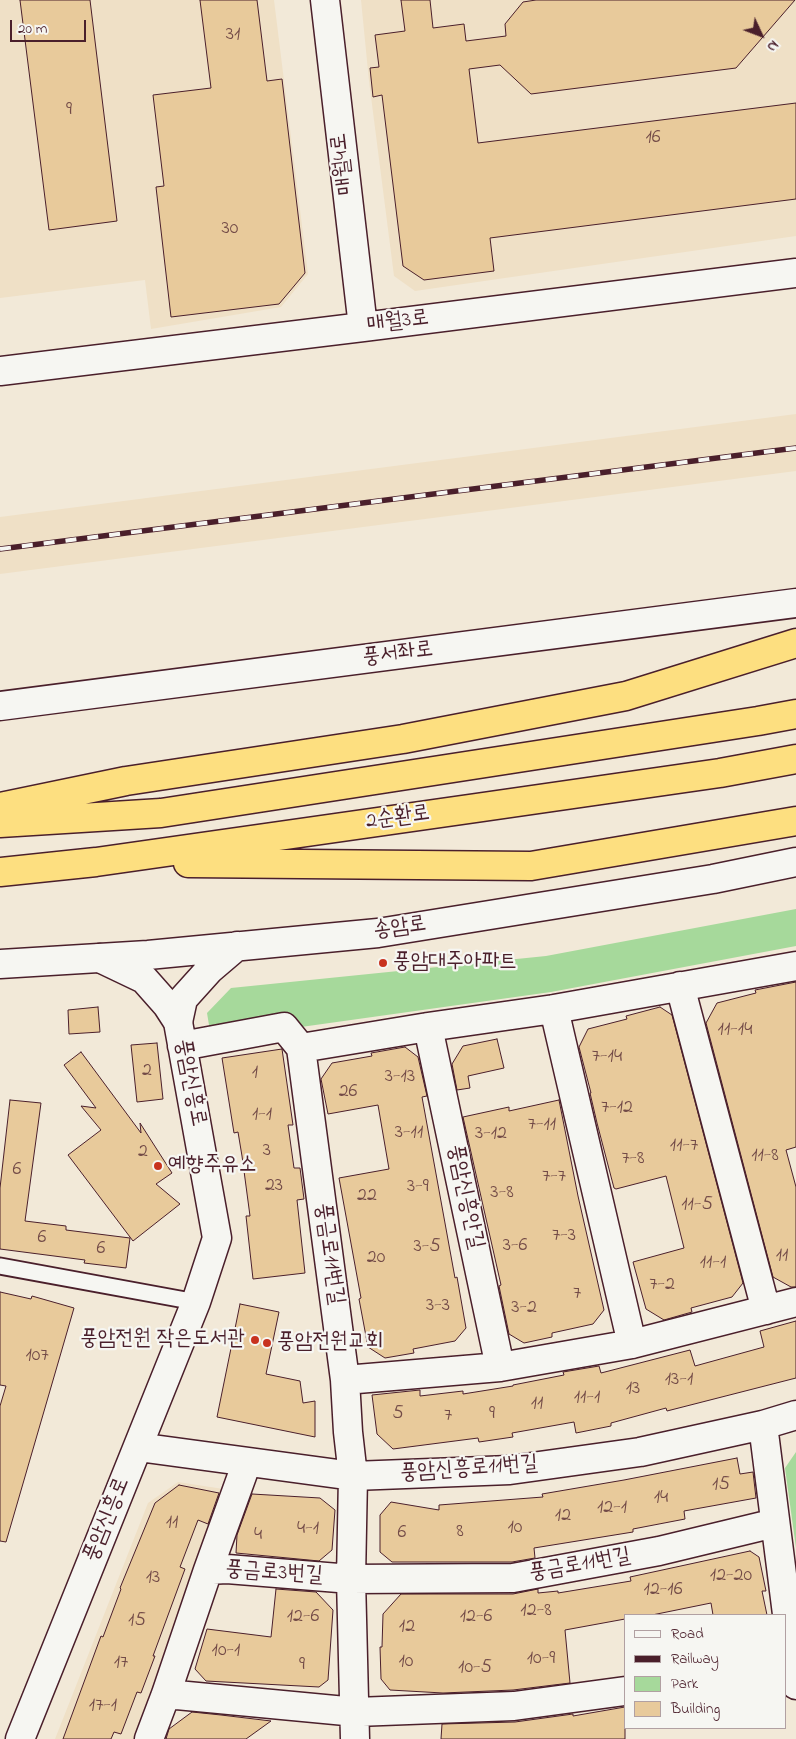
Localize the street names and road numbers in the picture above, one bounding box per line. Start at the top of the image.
street label: 매월4로 [327,132,361,196]
street label: 매월3로 [366,306,430,340]
street label: 풍서좌로 [361,638,435,672]
street label: 2순환로 [364,801,432,837]
street label: 송암로 [372,912,428,946]
street label: 풍암신흥로 [168,1037,210,1129]
street label: 풍암신흥안길 [440,1142,488,1252]
street label: 풍금로11번길 [308,1201,348,1307]
street label: 풍암신흥로11번길 [399,1452,539,1488]
street label: 풍암신흥로 [79,1474,137,1566]
street label: 풍금로11번길 [527,1544,633,1588]
street label: 풍금로3번길 [224,1557,324,1591]

